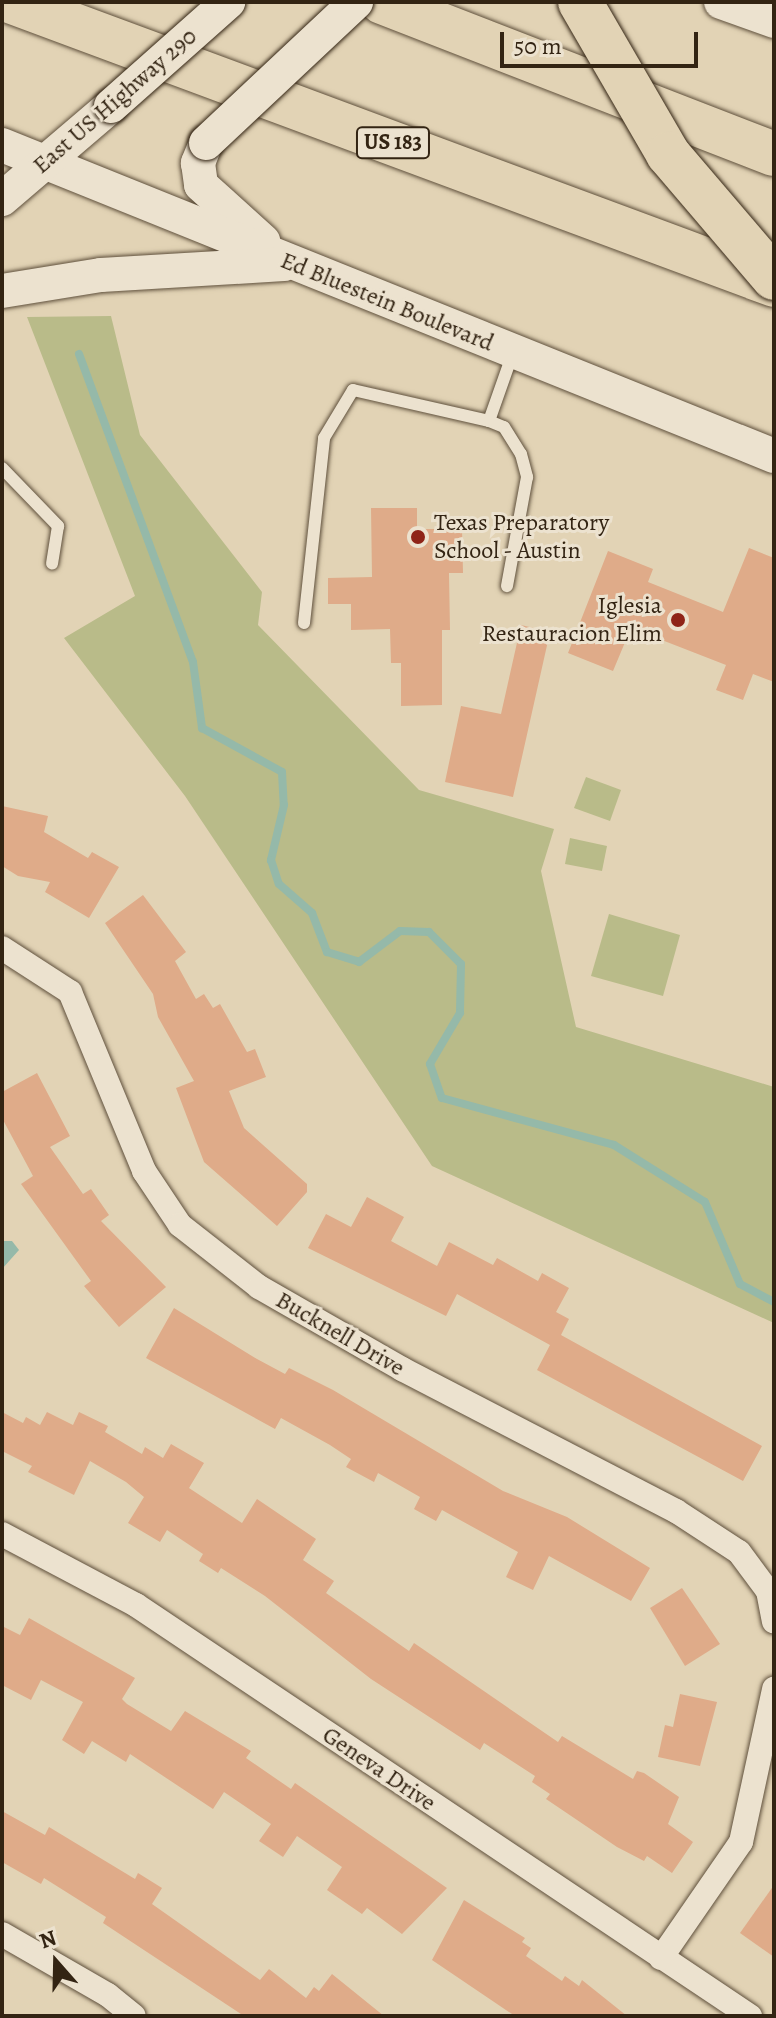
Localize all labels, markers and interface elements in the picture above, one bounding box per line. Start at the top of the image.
scale bar [504,16,702,66]
street label: East US Highway 290 [27,22,203,180]
text: 50 m [514,30,562,62]
road number: US 183 [355,125,431,161]
street label: Ed Bluestein Boulevard [276,246,498,358]
place label: Texas Preparatory School - Austin [434,509,609,565]
marker: Texas Preparatory School - Austin [409,528,427,546]
place label: Iglesia Restauracion Elim [482,592,662,648]
marker: Iglesia Restauracion Elim [669,611,687,629]
street label: Bucknell Drive [271,1286,409,1382]
street label: Geneva Drive [317,1721,441,1817]
north arrow [16,1922,96,2002]
text: N [35,1923,60,1956]

